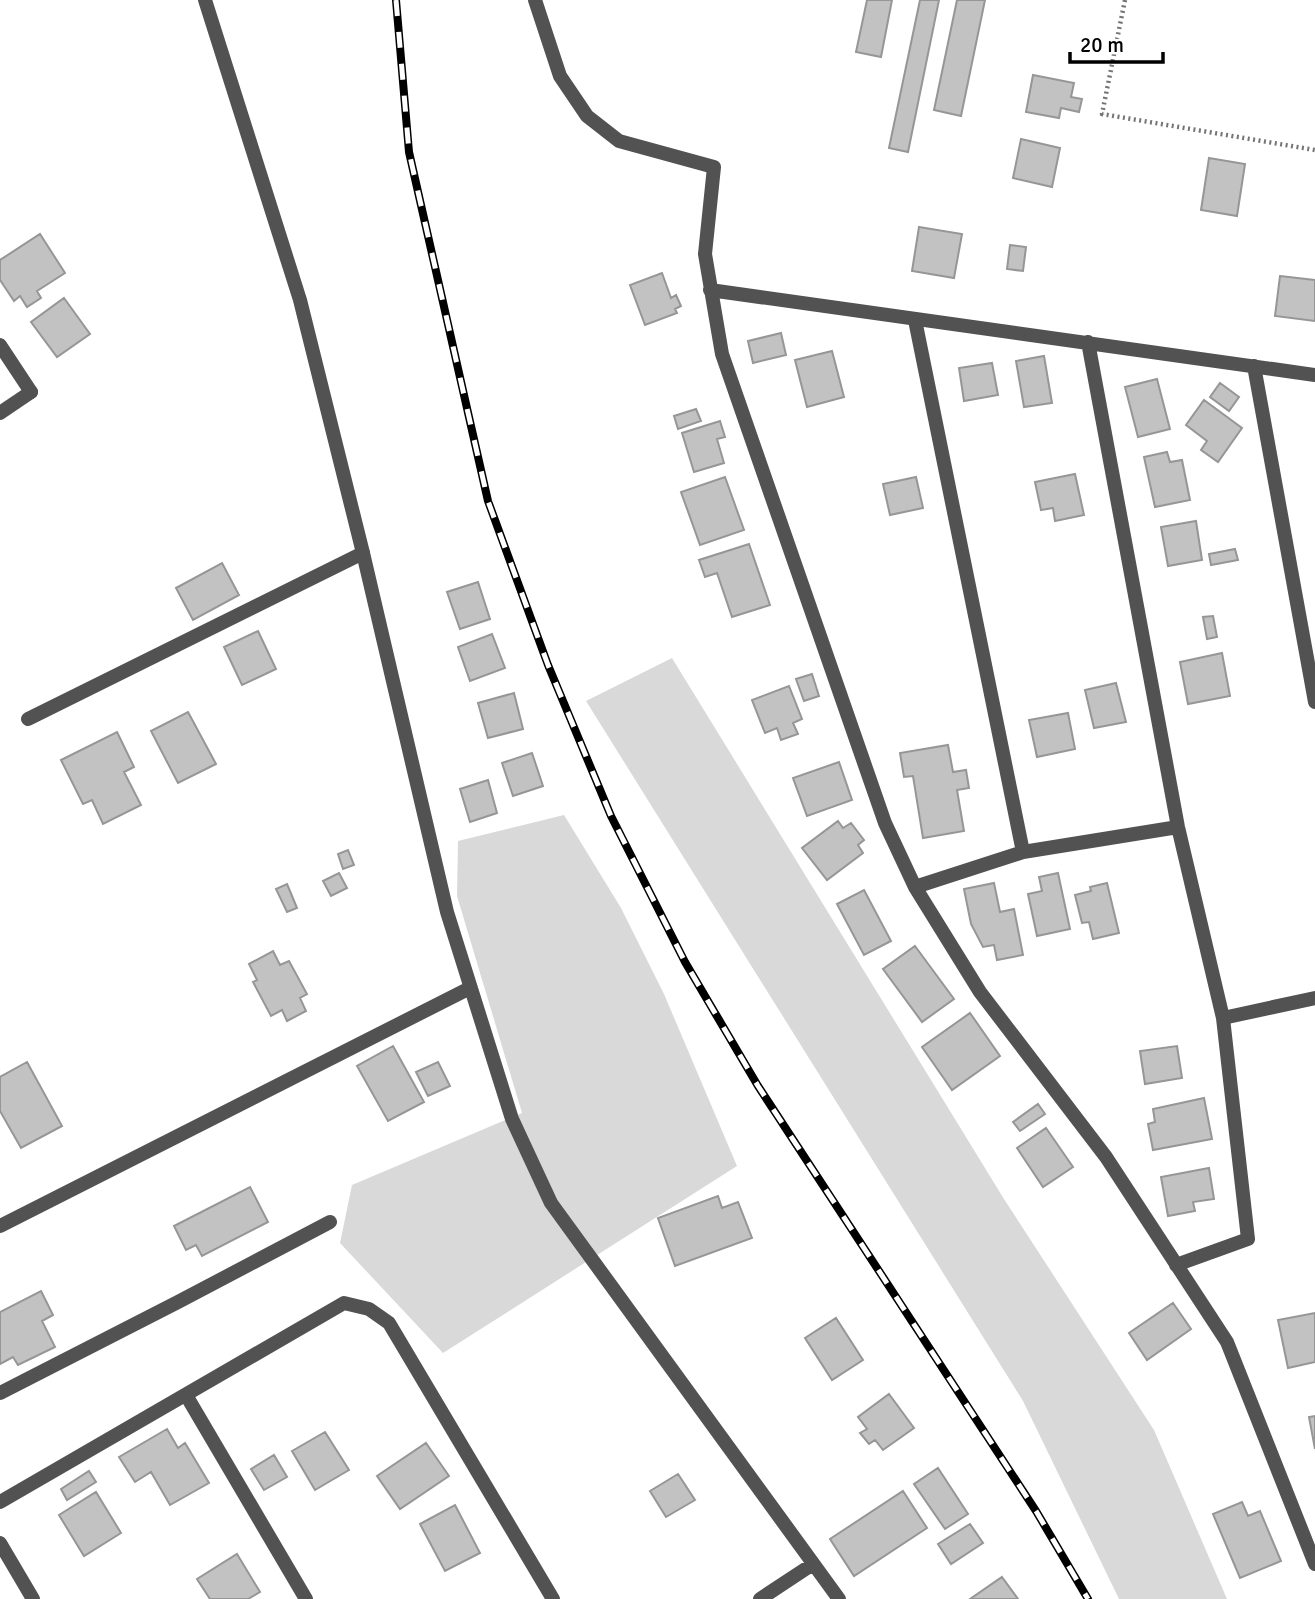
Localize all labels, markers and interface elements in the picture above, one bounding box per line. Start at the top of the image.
scale bar [1070,21,1163,65]
text: 20 m [1080,32,1124,58]

